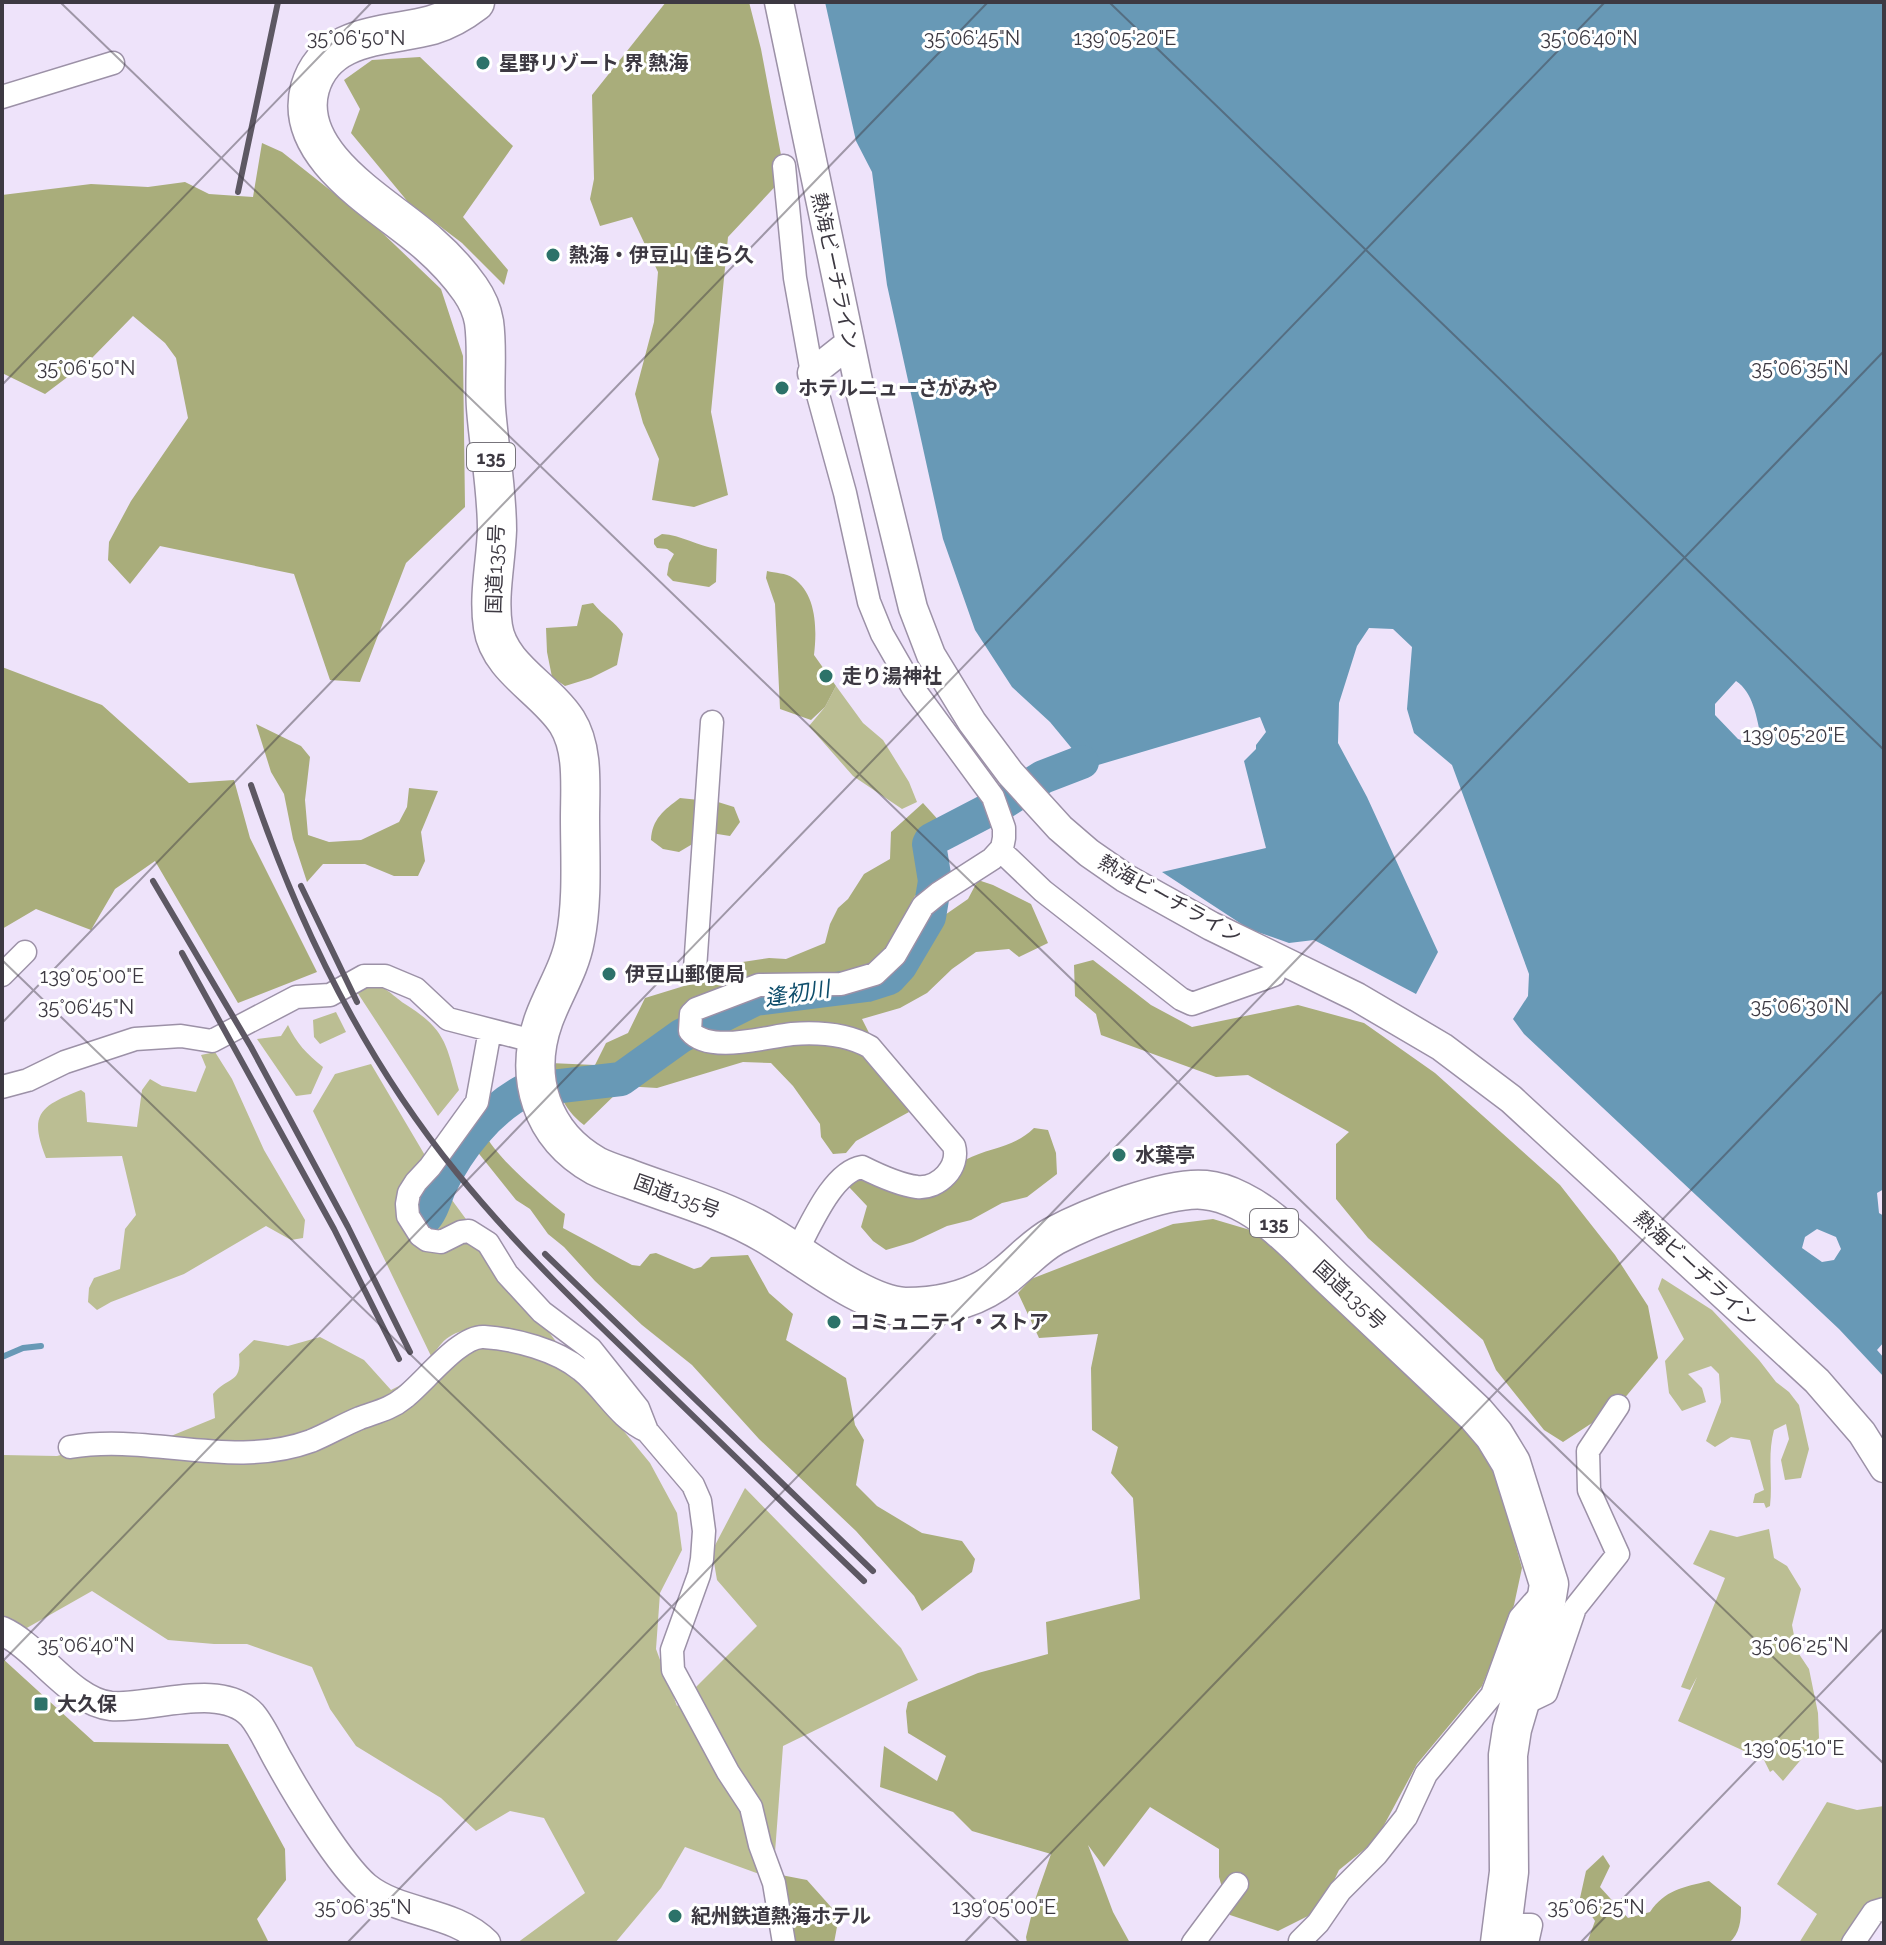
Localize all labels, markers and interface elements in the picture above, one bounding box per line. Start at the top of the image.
text: 35°06'50"N [307,26,405,50]
text: 35°06'45"N [924,26,1020,50]
text: 139°05'20"E [1074,26,1176,50]
text: 35°06'40"N [1540,26,1638,50]
place label: 星野リゾート 界 熱海 [499,51,689,75]
marker: 星野リゾート 界 熱海 [474,54,492,72]
street label: 熱海ビーチライン [807,190,863,352]
place label: 熱海・伊豆山 佳ら久 [569,243,754,267]
marker: 熱海・伊豆山 佳ら久 [544,246,562,264]
text: 35°06'50"N [37,356,135,380]
text: 35°06'35"N [1751,356,1849,380]
place label: ホテルニューさがみや [798,376,998,400]
marker: ホテルニューさがみや [773,379,791,397]
road number: 135 [467,443,515,471]
street label: 国道135号 [481,524,509,614]
place label: 走り湯神社 [842,664,942,688]
marker: 走り湯神社 [817,667,835,685]
text: 139°05'20"E [1743,723,1845,747]
street label: 熱海ビーチライン [1094,850,1246,948]
place label: 伊豆山郵便局 [625,962,745,986]
text: 139°05'00"E [40,964,144,988]
marker: 伊豆山郵便局 [600,965,618,983]
water label: 逢初川 [762,975,834,1011]
text: 35°06'30"N [1751,994,1849,1018]
text: 35°06'45"N [38,995,134,1019]
place label: 水葉亭 [1135,1143,1195,1167]
marker: 水葉亭 [1110,1146,1128,1164]
street label: 国道135号 [631,1169,723,1223]
street label: 熱海ビーチライン [1629,1206,1763,1332]
road number: 135 [1250,1209,1298,1237]
street label: 国道135号 [1309,1255,1391,1335]
place label: コミュ二ティ・ストア [850,1310,1049,1334]
marker: コミュ二ティ・ストア [825,1313,843,1331]
text: 35°06'40"N [37,1633,135,1657]
text: 35°06'25"N [1751,1633,1849,1657]
place label: 大久保 [57,1692,117,1716]
marker: 大久保 [32,1695,50,1713]
text: 139°05'10"E [1743,1736,1845,1760]
text: 35°06'35"N [314,1895,412,1919]
text: 139°05'00"E [952,1895,1056,1919]
text: 35°06'25"N [1547,1895,1645,1919]
place label: 紀州鉄道熱海ホテル [691,1904,871,1928]
marker: 紀州鉄道熱海ホテル [666,1907,684,1925]

